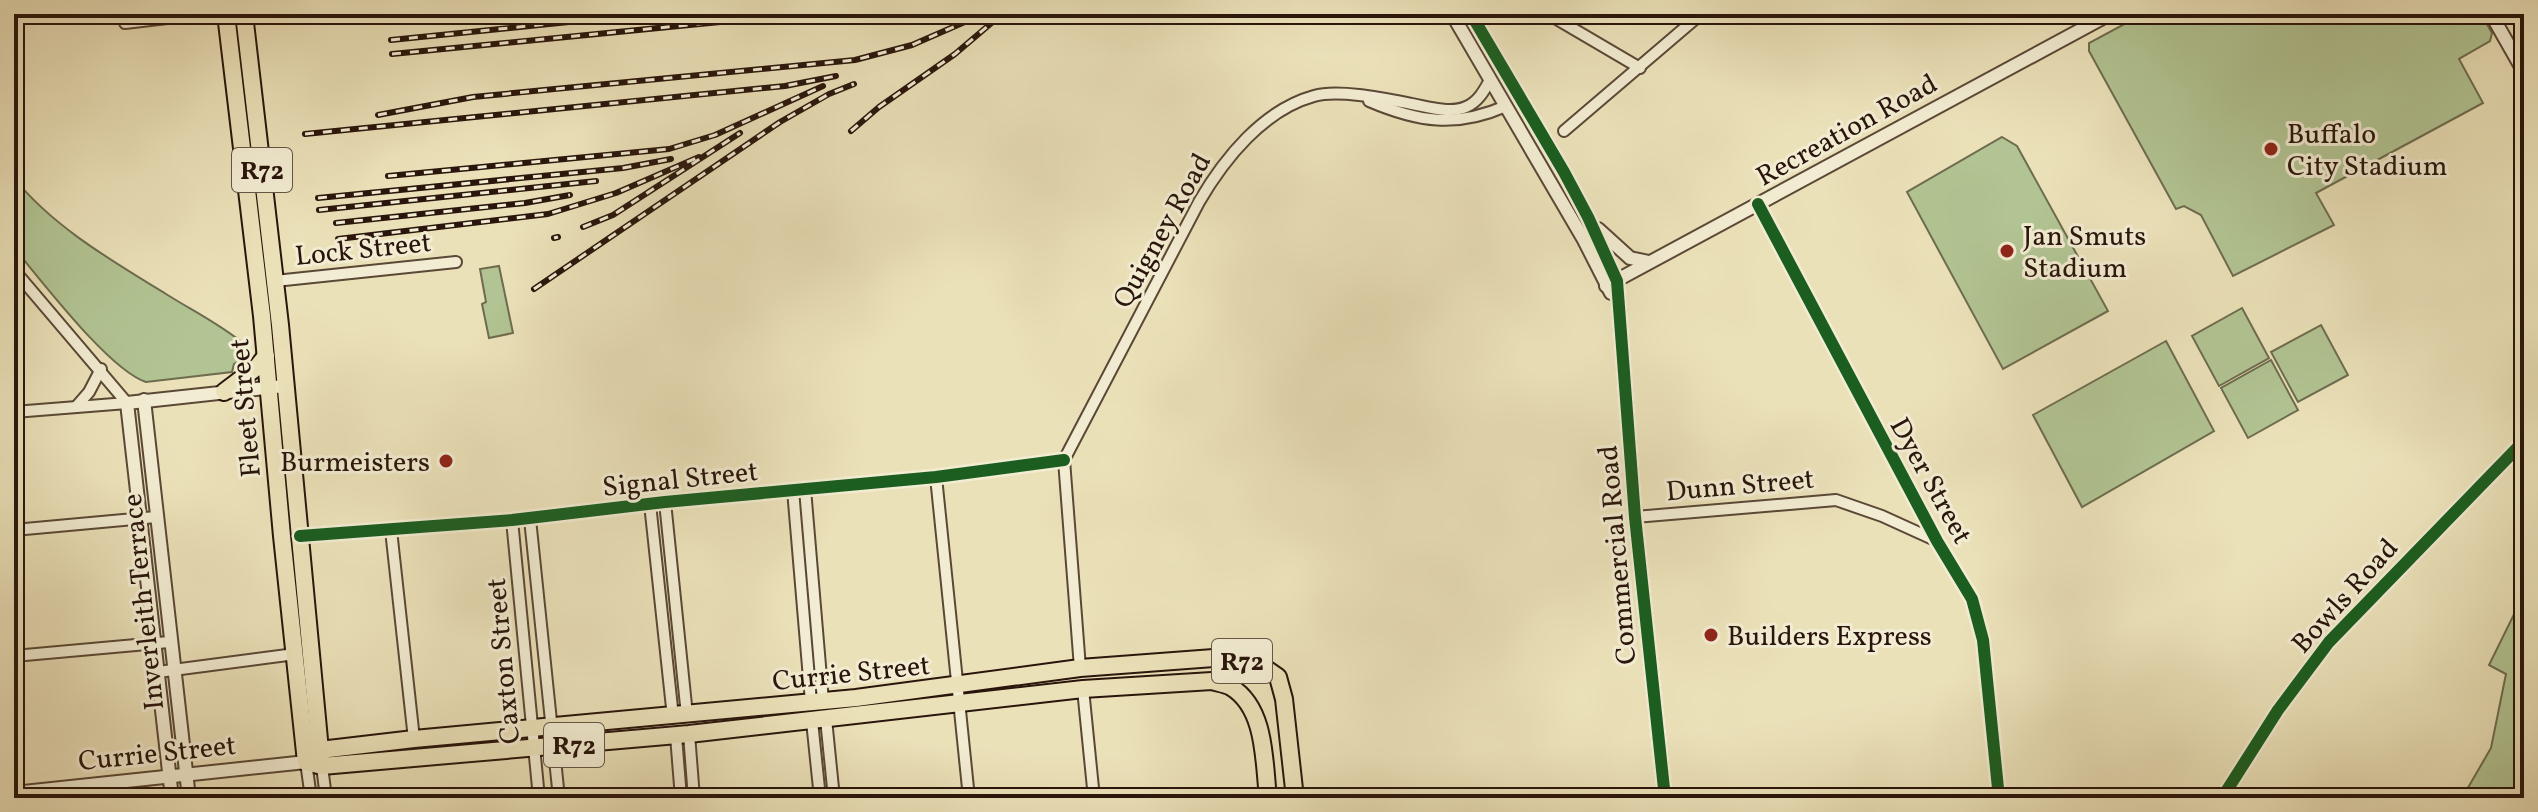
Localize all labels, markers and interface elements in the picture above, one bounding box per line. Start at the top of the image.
street label: Recreation Road [1750,65,1945,197]
place label: Buffalo City Stadium [2287,116,2447,187]
marker: Buffalo City Stadium [2262,140,2280,158]
street label: Quigney Road [1104,147,1222,316]
road number: R72 [232,148,292,192]
place label: Jan Smuts Stadium [2023,218,2146,289]
street label: Lock Street [293,224,433,277]
marker: Jan Smuts Stadium [1998,242,2016,260]
street label: Fleet Street [221,337,272,479]
street label: Dyer Street [1879,411,1981,552]
place label: Burmeisters [280,444,430,483]
street label: Commercial Road [1589,444,1647,666]
marker: Burmeisters [437,452,455,470]
street label: Signal Street [601,453,760,508]
street label: Dunn Street [1664,461,1816,512]
street label: Inverleith Terrace [114,492,175,712]
street label: Bowls Road [2284,531,2408,663]
street label: Caxton Street [478,576,531,746]
place label: Builders Express [1727,618,1932,657]
marker: Builders Express [1702,626,1720,644]
road number: R72 [1212,639,1272,683]
street label: Currie Street [771,647,932,702]
road number: R72 [544,723,604,767]
street label: Currie Street [77,727,238,782]

